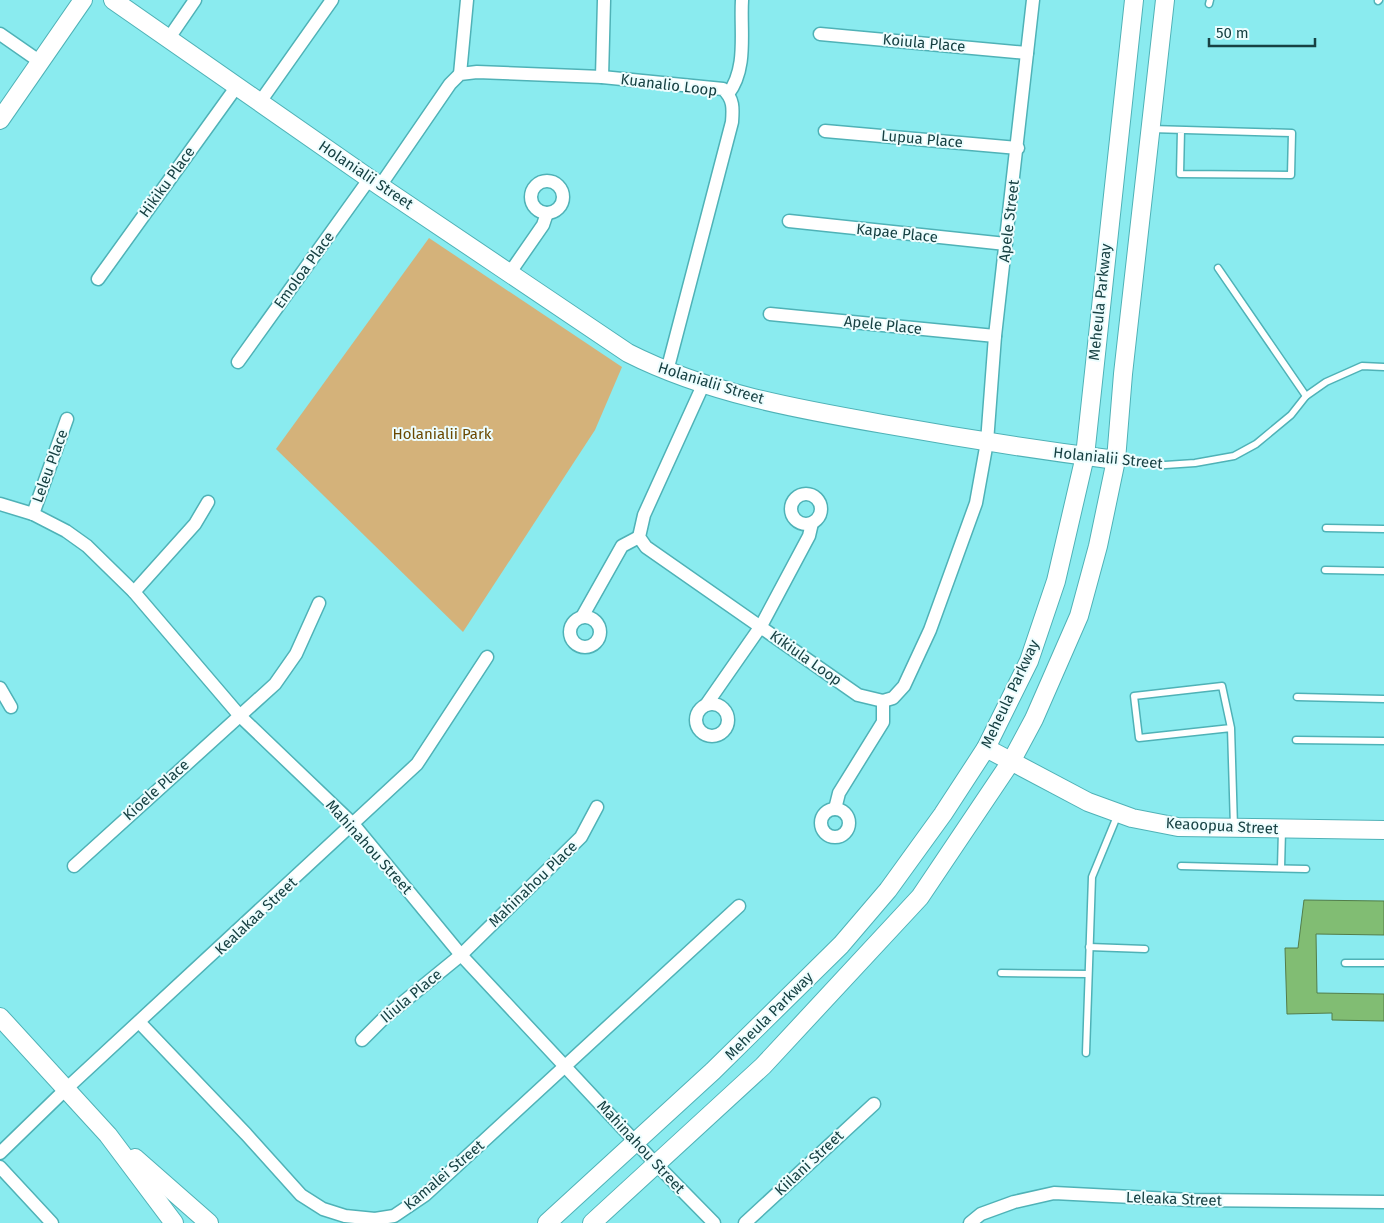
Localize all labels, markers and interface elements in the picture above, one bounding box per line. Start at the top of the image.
scale bar [1209,15,1315,47]
text: 50 m [1216,24,1249,42]
street label: Koiula Place [882,30,966,56]
street label: Kuanalio Loop [620,70,718,100]
street label: Lupua Place [880,126,964,152]
street label: Holanialii Street [315,137,417,214]
street label: Hikiku Place [135,143,199,221]
street label: Apele Street [995,178,1023,263]
street label: Kapae Place [855,220,939,246]
street label: Emoloa Place [270,228,338,312]
street label: Meheula Parkway [1085,242,1115,361]
street label: Apele Place [843,312,923,338]
street label: Holanialii Street [656,358,767,408]
park label: Holanialii Park [393,425,492,443]
street label: Leleu Place [28,427,72,505]
street label: Holanialii Street [1052,443,1164,473]
street label: Kikiula Loop [767,627,845,689]
street label: Meheula Parkway [977,636,1043,751]
street label: Kioele Place [119,756,193,824]
street label: Mahinahou Street [322,796,416,898]
street label: Keaoopua Street [1165,814,1279,838]
street label: Mahinahou Place [485,837,581,931]
street label: Kealakaa Street [211,873,301,959]
street label: Iliula Place [377,965,445,1027]
street label: Meheula Parkway [721,968,817,1064]
street label: Mahinahou Street [593,1097,689,1198]
street label: Kiilani Street [771,1126,848,1199]
street label: Kamalei Street [400,1136,488,1214]
street label: Leleaka Street [1126,1188,1223,1210]

